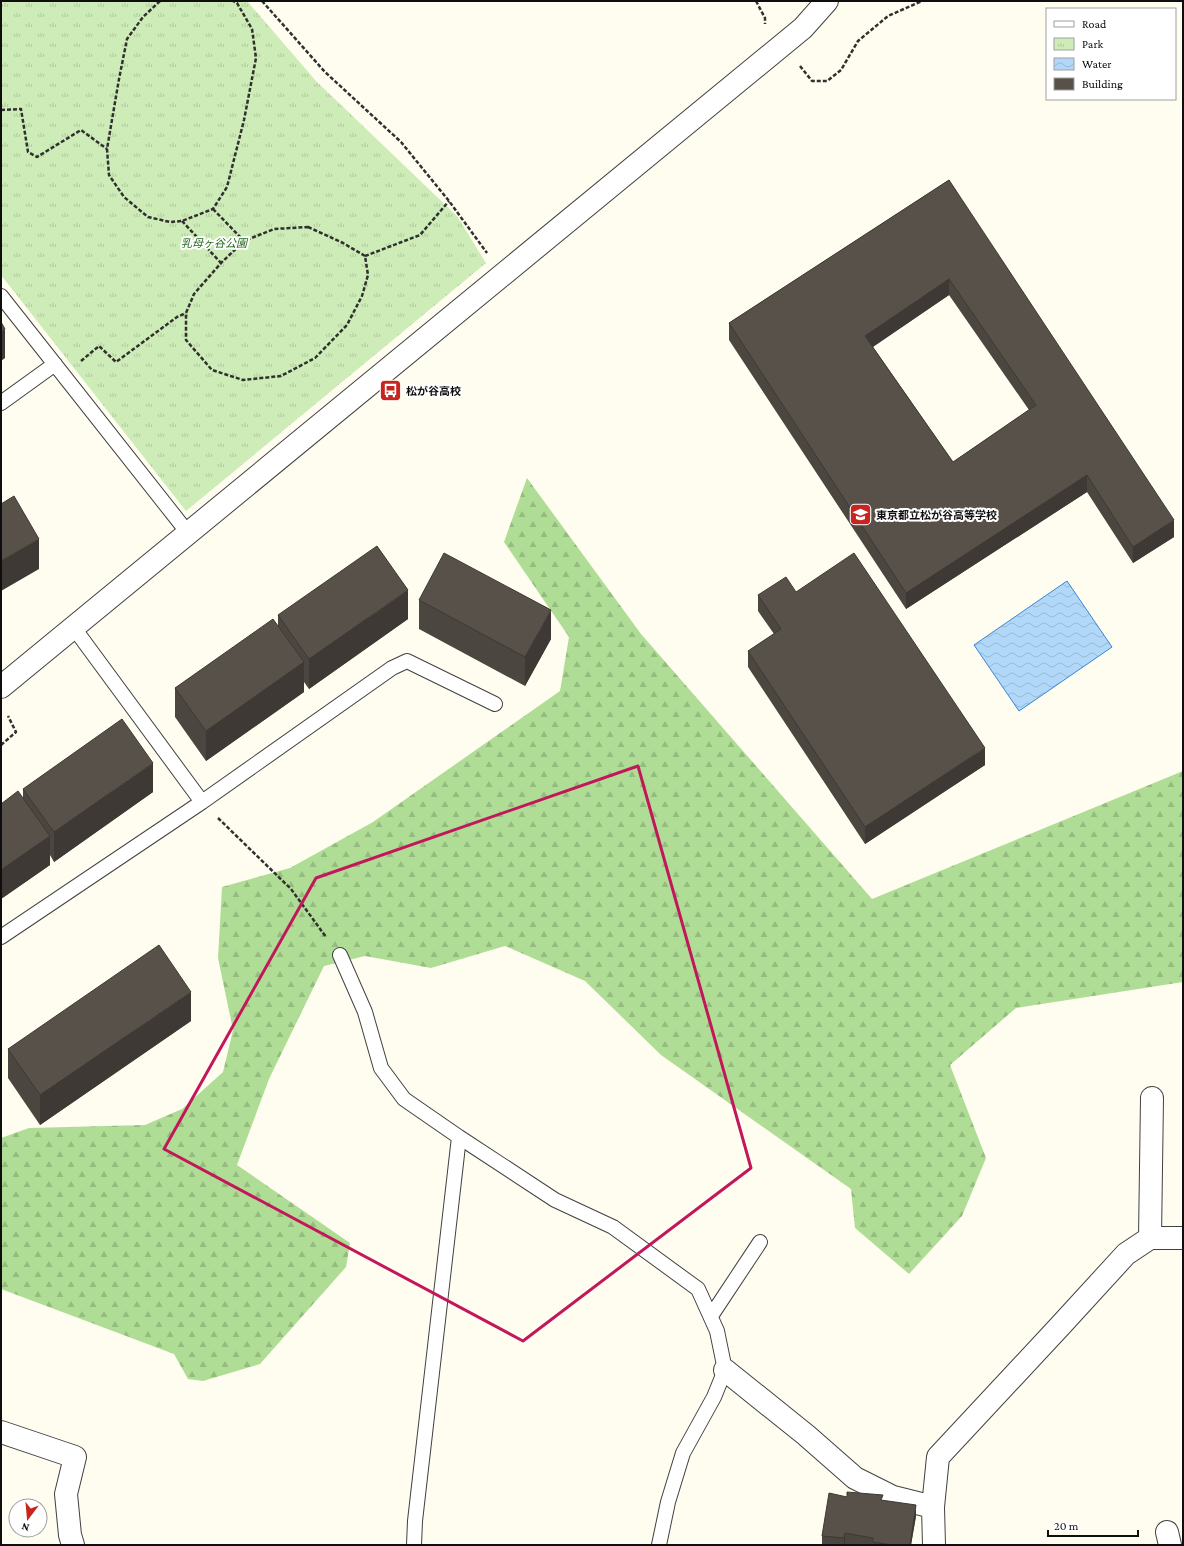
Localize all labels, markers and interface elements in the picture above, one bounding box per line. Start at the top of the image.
legend [1046,8,1176,100]
text: Road [1082,17,1107,31]
text: Park [1082,37,1104,51]
text: Water [1082,57,1112,71]
text: Building [1082,77,1123,91]
park label: 乳母ヶ谷公園 [181,237,249,249]
bus stop icon: 松が谷高校 [377,378,403,404]
place label: 松が谷高校 [406,385,461,397]
school or university icon: 東京都立松が谷高等学校 [847,502,873,528]
place label: 東京都立松が谷高等学校 [876,509,997,521]
north arrow [8,1498,48,1538]
scale bar [1048,1512,1138,1538]
text: 20 m [1054,1519,1079,1533]
text: N [20,1521,31,1534]

